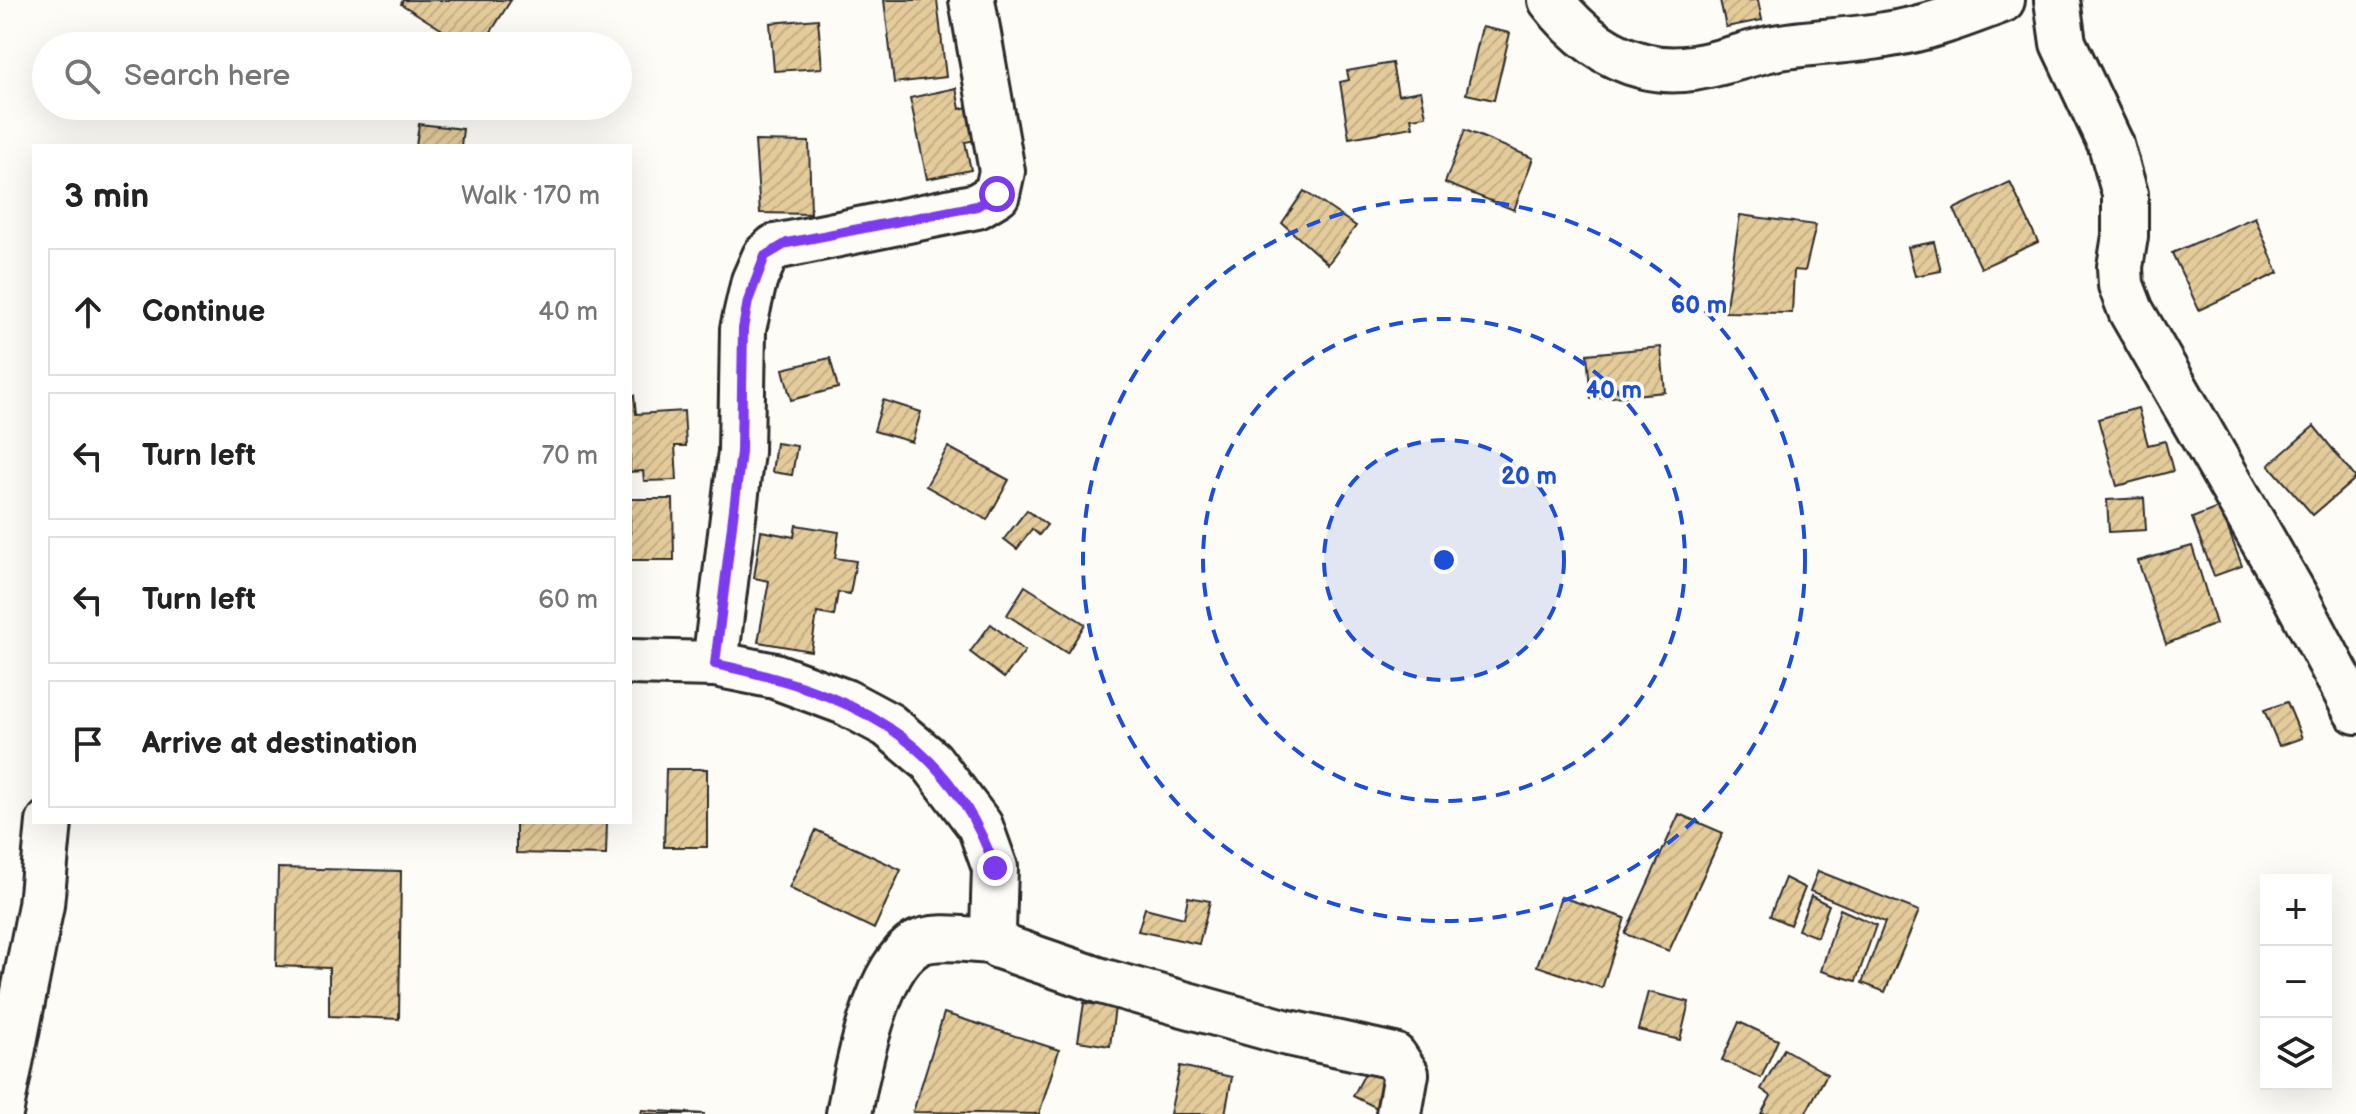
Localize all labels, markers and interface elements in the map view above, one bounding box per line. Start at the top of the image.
search box [32,32,632,120]
icon: search [60,54,104,98]
text: Search here [124,58,290,94]
text: 3 min [64,176,149,217]
route start [979,176,1015,212]
text: Walk · 170 m [461,181,600,212]
icon: ahead [66,290,110,334]
text: 60 m [1671,291,1727,320]
text: Continue [142,294,265,330]
text: 40 m [538,297,598,328]
text: 40 m [1586,376,1642,405]
icon: left [66,434,110,478]
text: Turn left [142,438,256,474]
text: 70 m [541,441,598,472]
text: 20 m [1501,462,1557,491]
centre of rings [1430,546,1458,574]
icon: left [66,578,110,622]
text: Turn left [142,582,256,618]
text: 60 m [538,585,598,616]
icon: arrive [66,722,110,766]
text: Arrive at destination [142,726,418,762]
route end [977,850,1013,886]
map controls [2260,874,2332,1090]
button: + [2260,874,2332,946]
button: − [2260,946,2332,1018]
button: layers [2260,1018,2332,1090]

